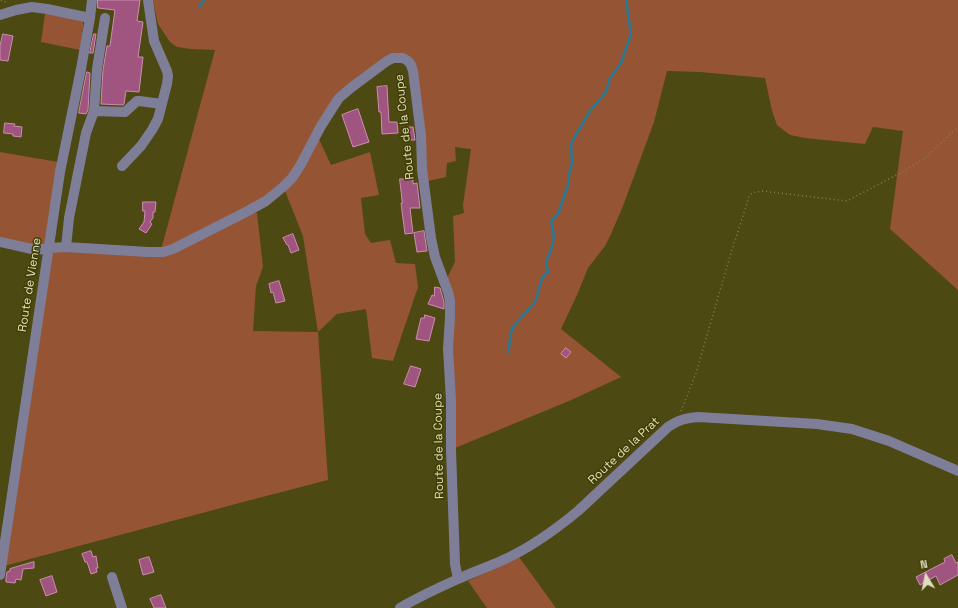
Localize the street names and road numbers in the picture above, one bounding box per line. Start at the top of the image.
street label: Route de la Coupe [392,74,418,180]
street label: Route de Vienne [15,237,45,333]
street label: Route de la Coupe [431,393,447,499]
street label: Route de la Prat [585,414,663,488]

